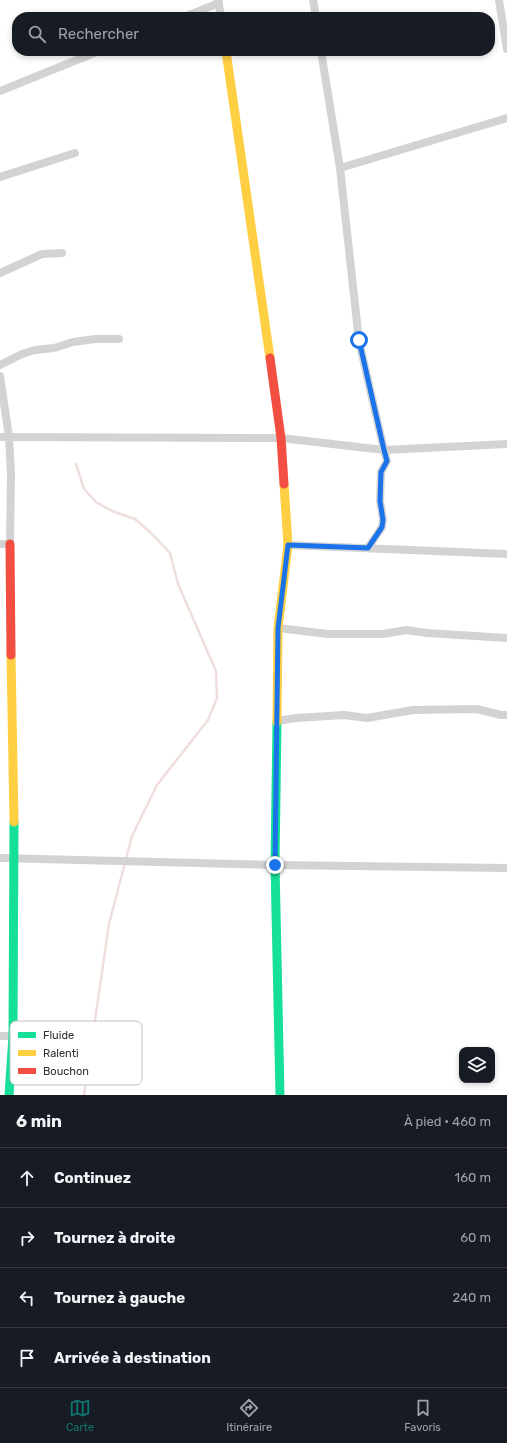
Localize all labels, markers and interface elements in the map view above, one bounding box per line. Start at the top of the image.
search box [12,12,495,56]
icon: search [26,23,48,45]
text: Rechercher [58,25,139,43]
route start [350,331,368,349]
route end [266,856,284,874]
legend [10,1021,142,1085]
text: Fluide [43,1029,74,1042]
text: Ralenti [43,1047,79,1060]
map controls [459,1047,495,1083]
button: layers [459,1047,495,1083]
text: Bouchon [43,1065,89,1078]
text: 6 min [16,1111,62,1131]
text: À pied · 460 m [404,1114,491,1129]
icon: ahead [16,1167,38,1189]
text: Continuez [54,1169,131,1187]
text: 160 m [455,1170,491,1185]
icon: right [16,1227,38,1249]
text: Tournez à droite [54,1229,175,1247]
text: 60 m [460,1230,491,1245]
icon: left [16,1287,38,1309]
text: Tournez à gauche [54,1289,185,1307]
text: 240 m [452,1290,491,1305]
icon: arrive [16,1347,38,1369]
text: Arrivée à destination [54,1349,211,1367]
tab: Carte [66,1397,94,1434]
tab: Itinéraire [226,1397,272,1434]
tab: Favoris [404,1397,441,1434]

